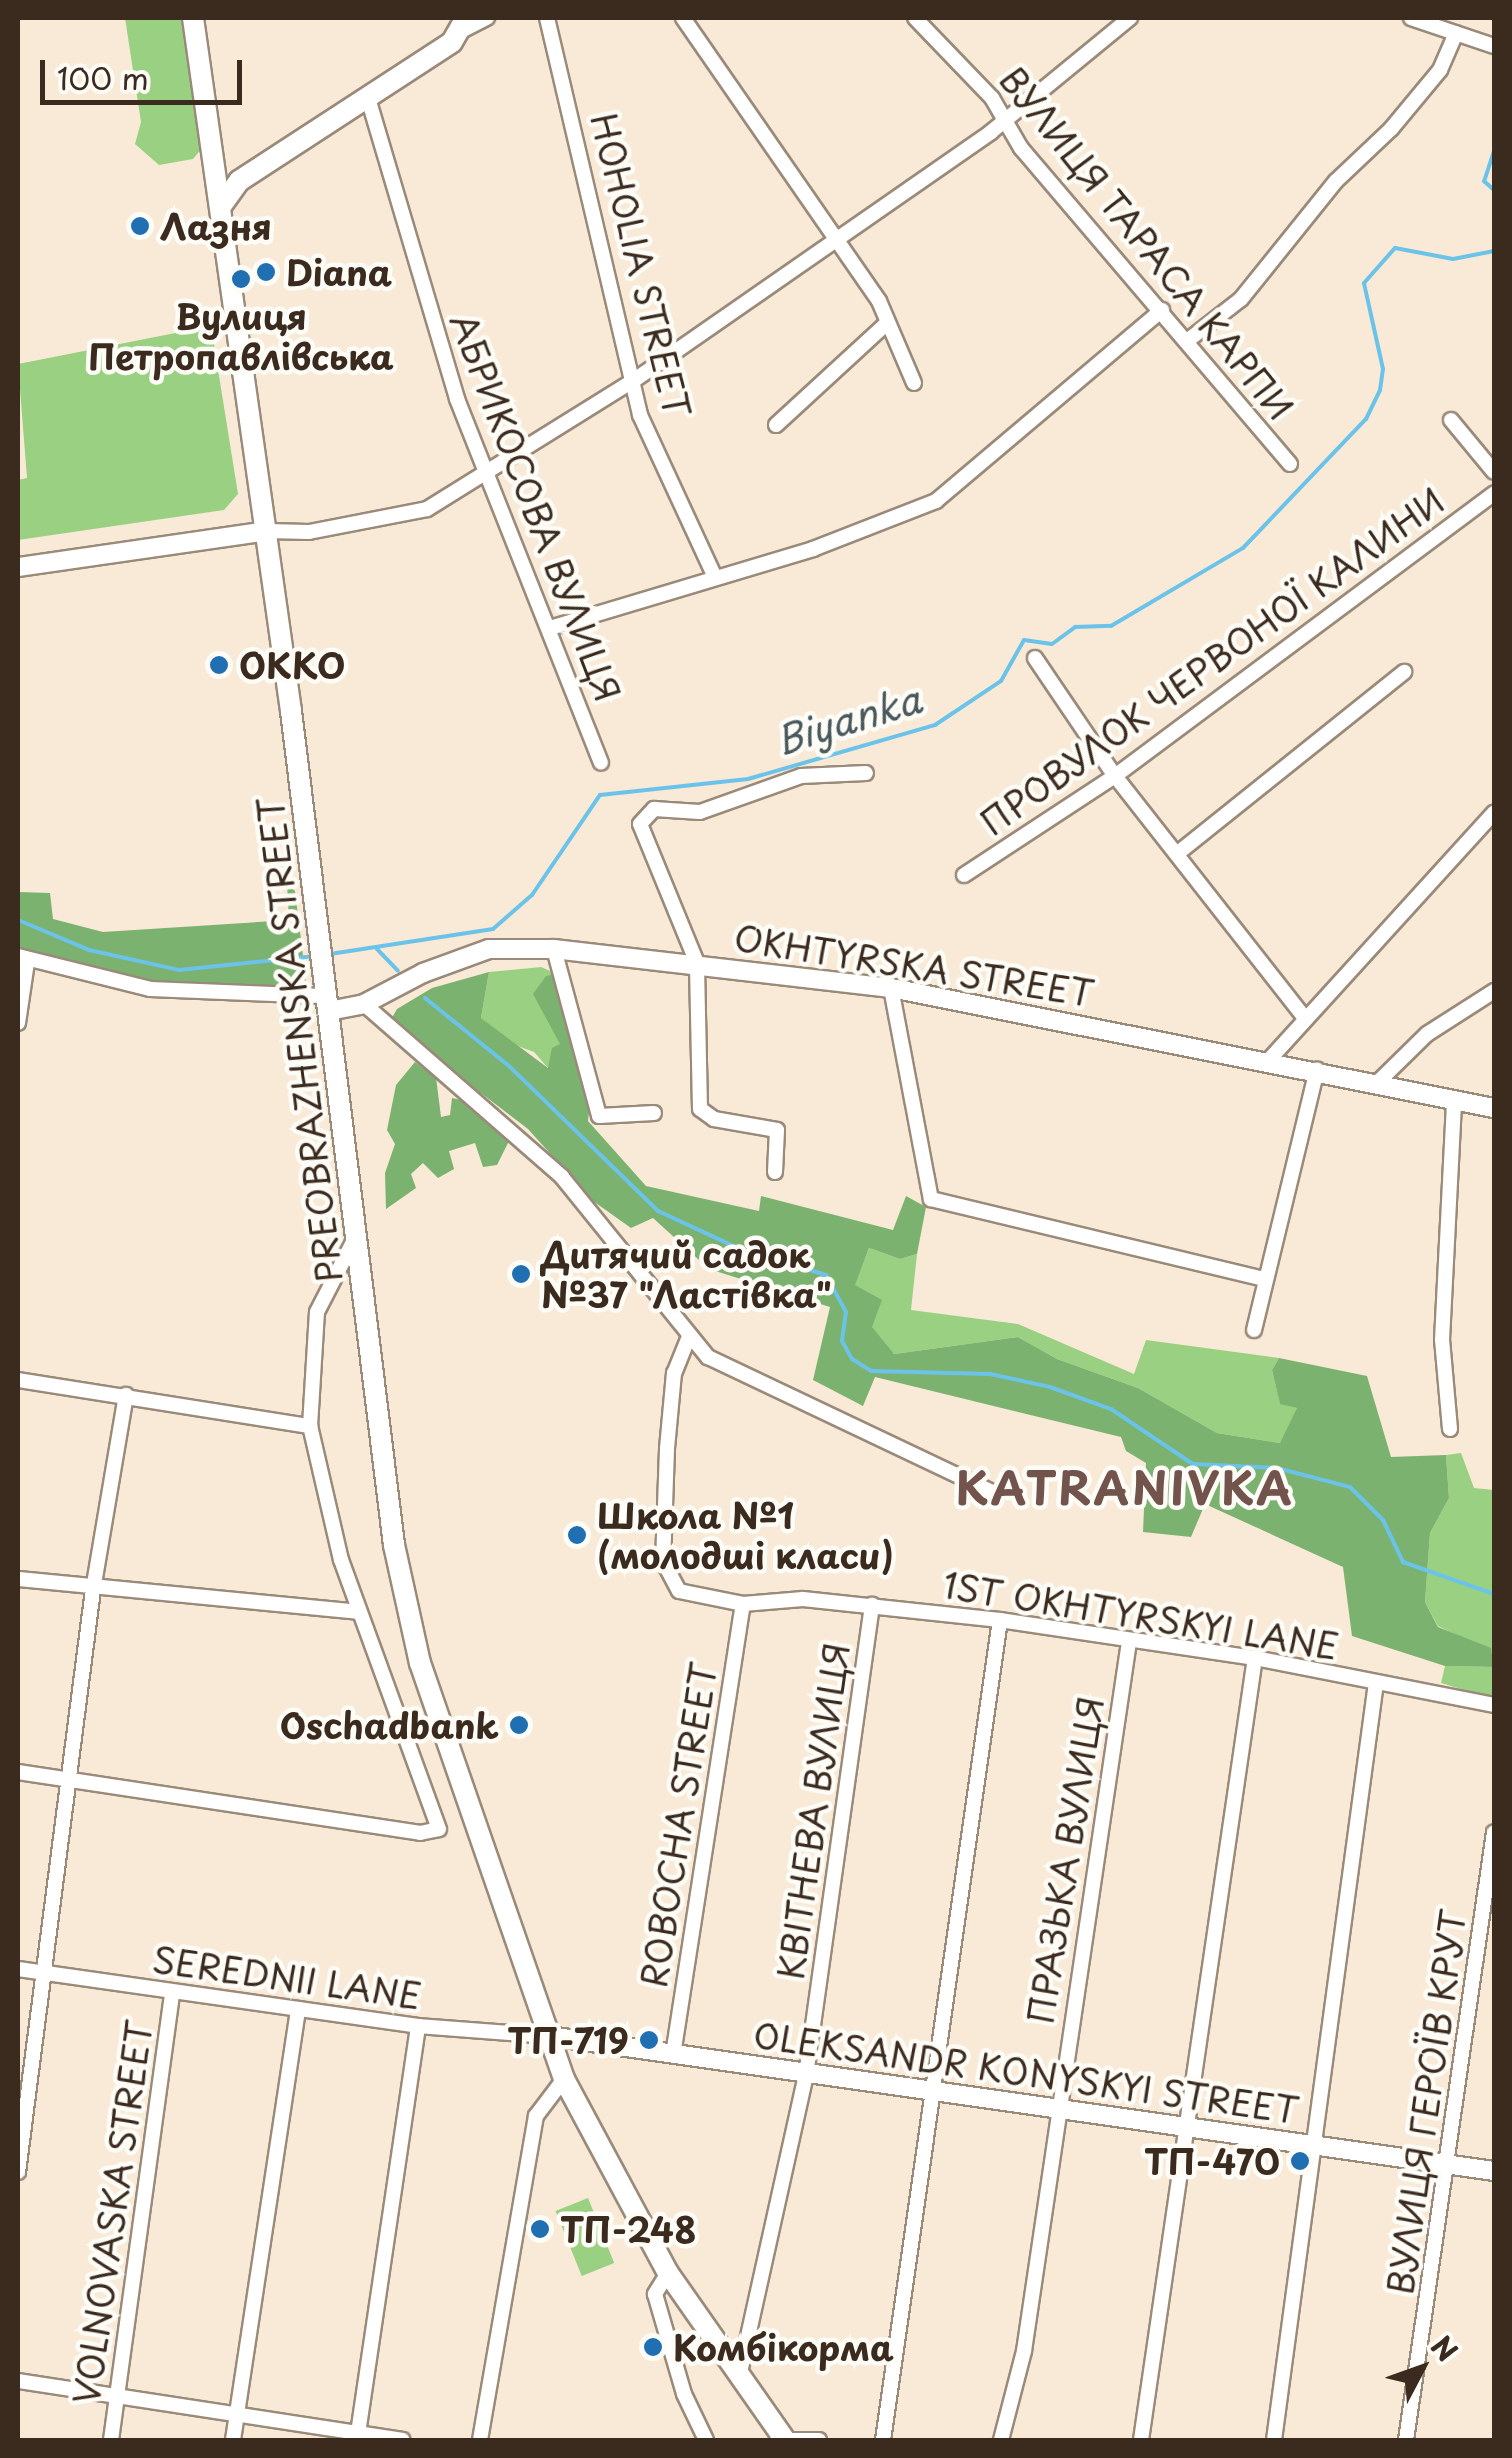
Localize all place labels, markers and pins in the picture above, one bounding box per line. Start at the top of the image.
place label: Лазня [160,205,272,247]
marker: Лазня [129,215,151,237]
place label: Diana [286,251,392,293]
marker: Diana [255,261,277,283]
marker: Вулиця Петропавлівська [230,268,252,290]
place label: Вулиця Петропавлівська [88,295,394,377]
place label: OKKO [239,644,345,686]
marker: OKKO [208,654,230,676]
place label: Дитячий садок №37 "Ластівка" [541,1233,832,1315]
marker: Дитячий садок №37 "Ластівка" [510,1263,532,1285]
place label: Школа №1 (молодші класи) [597,1494,895,1576]
marker: Школа №1 (молодші класи) [566,1524,588,1546]
place label: Oschadbank [280,1704,499,1746]
marker: Oschadbank [508,1714,530,1736]
place label: ТП-719 [507,2019,629,2061]
marker: ТП-719 [638,2029,660,2051]
place label: ТП-470 [1144,2140,1280,2182]
marker: ТП-470 [1289,2150,1311,2172]
place label: ТП-248 [560,2208,696,2250]
marker: ТП-248 [529,2218,551,2240]
place label: Комбікорма [673,2326,894,2368]
marker: Комбікорма [642,2336,664,2358]

